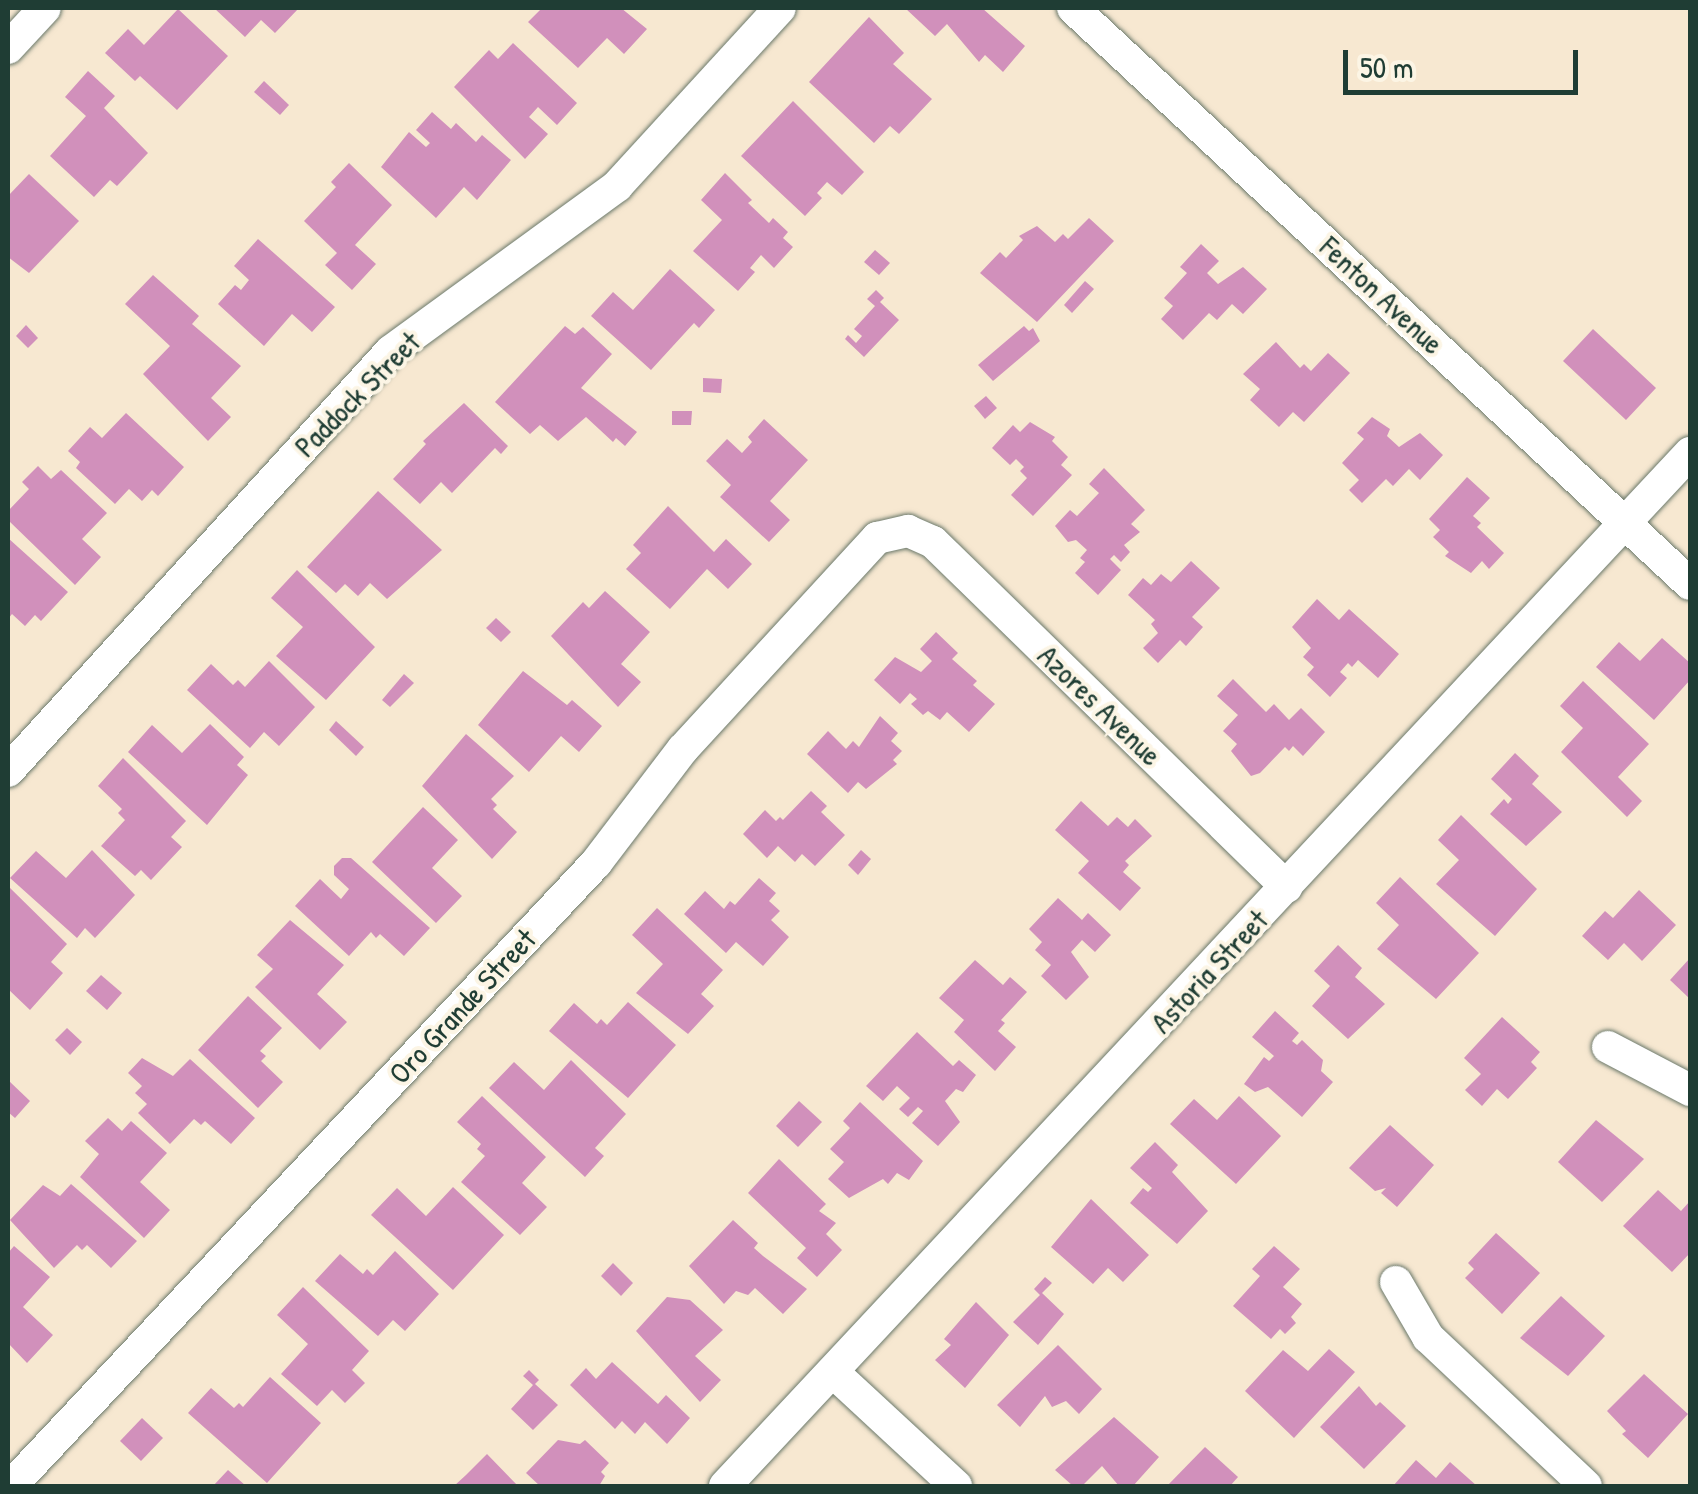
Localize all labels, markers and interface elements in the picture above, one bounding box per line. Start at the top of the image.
scale bar [1348,30,1583,92]
text: 50 m [1360,47,1413,87]
street label: Fenton Avenue [1313,229,1451,361]
street label: Paddock Street [287,324,427,464]
street label: Azores Avenue [1031,637,1169,773]
street label: Astoria Street [1143,902,1275,1040]
street label: Oro Grande Street [381,921,543,1091]

